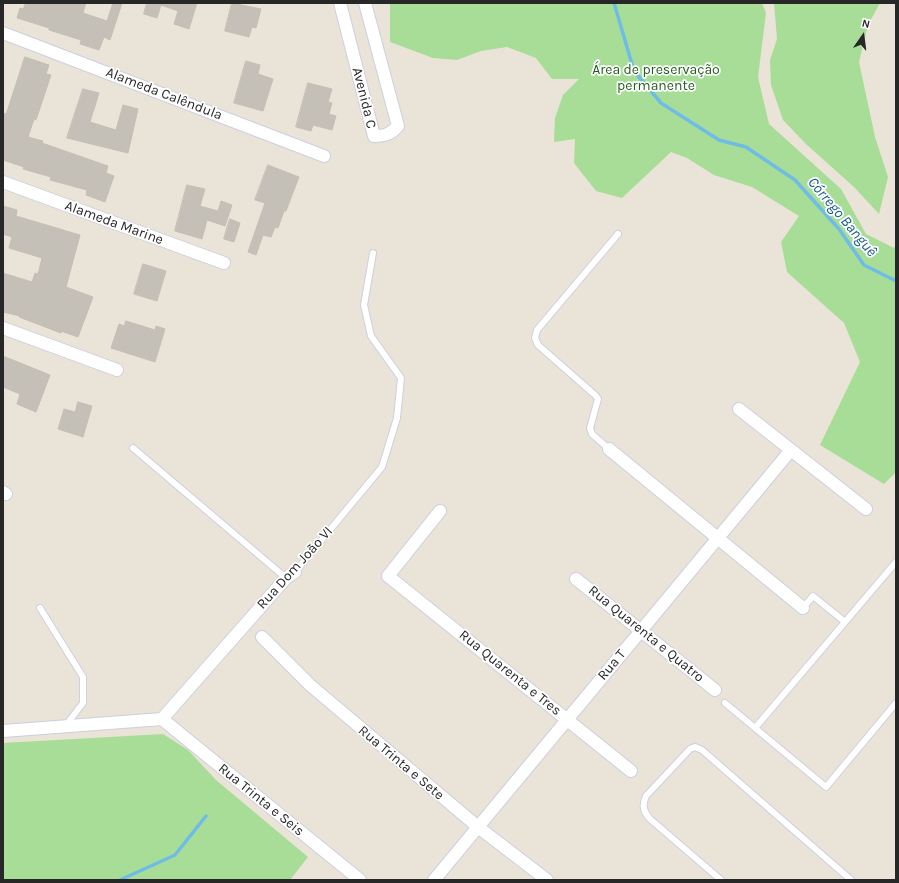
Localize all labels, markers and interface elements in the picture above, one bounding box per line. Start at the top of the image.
north arrow [843,16,883,56]
text: N [861,17,871,31]
park label: Área de preservação permanente [592,62,720,94]
street label: Alameda Calêndula [103,64,225,124]
street label: Avenida C [348,66,380,130]
water label: Córrego Banguê [804,174,880,260]
street label: Alameda Marine [62,197,166,249]
street label: Rua Dom João VI [254,523,336,613]
street label: Rua Quarenta e Quatro [585,582,707,686]
street label: Rua Quarenta e Tres [456,627,564,719]
street label: Rua T [594,646,630,684]
street label: Rua Trinta e Sete [355,722,447,804]
street label: Rua Trinta e Seis [215,760,307,840]

